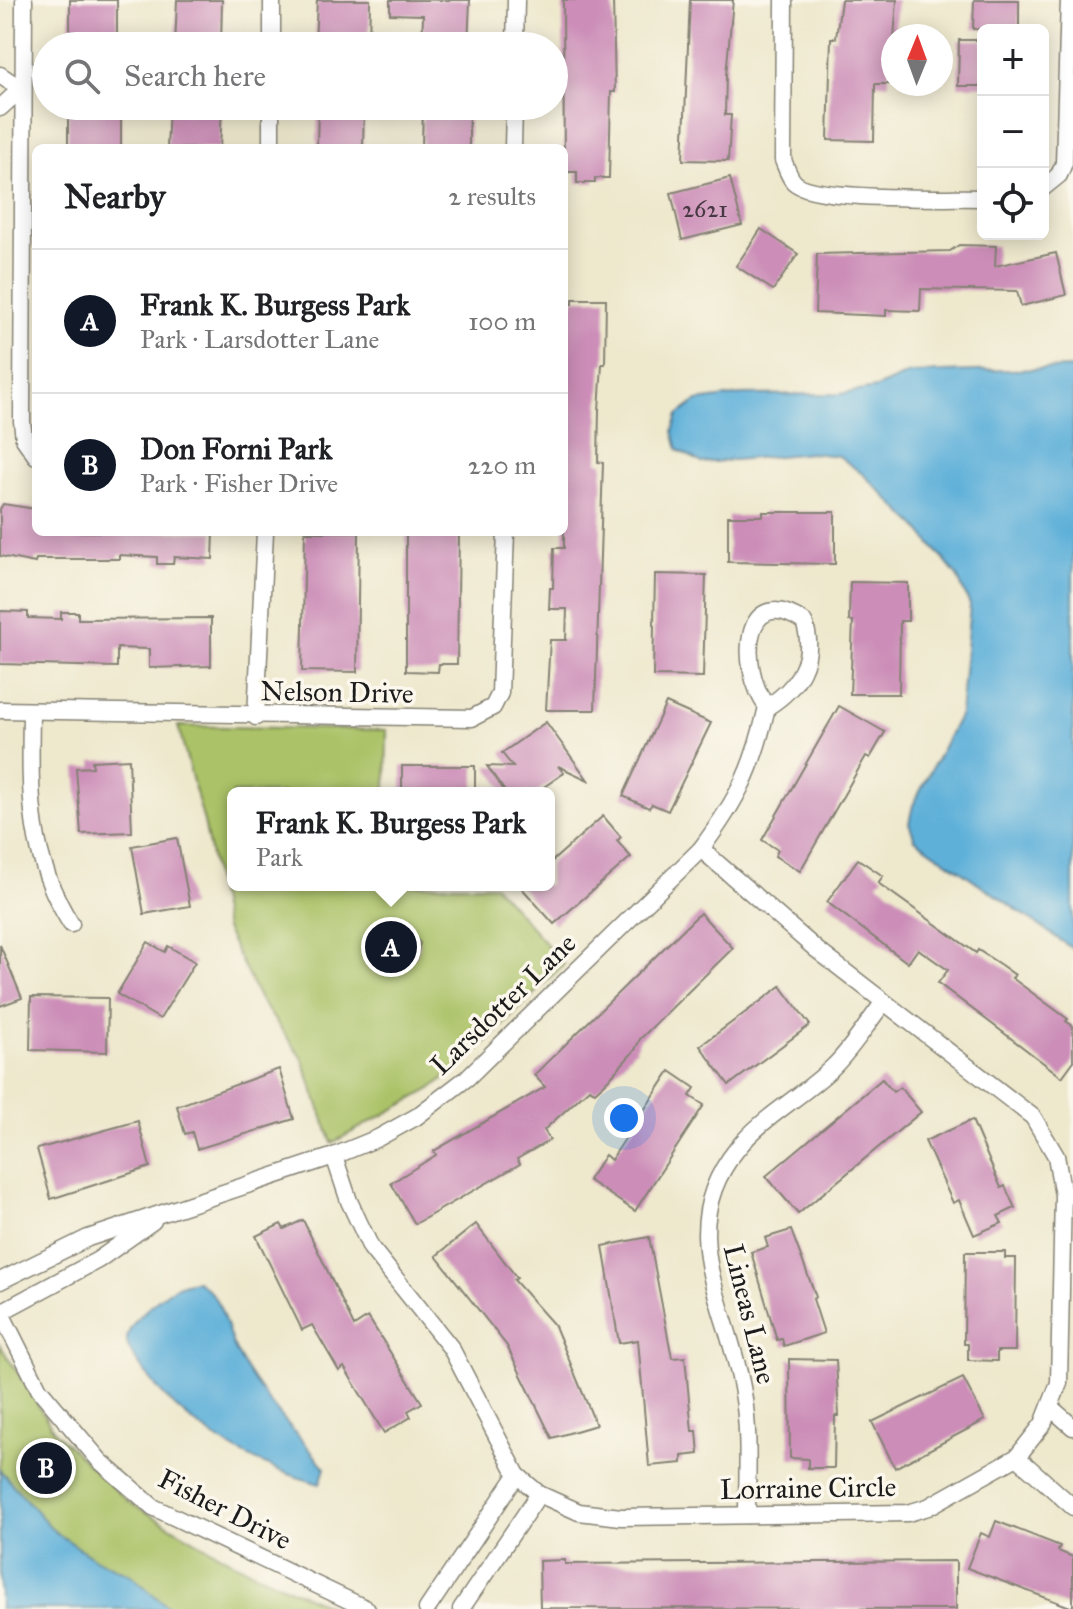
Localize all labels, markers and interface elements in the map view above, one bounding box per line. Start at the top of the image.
north arrow [881,24,953,96]
map controls [977,24,1049,240]
button: + [977,24,1049,96]
search box [32,32,568,120]
icon: search [60,54,104,98]
text: Search here [124,58,266,94]
button: − [977,96,1049,168]
button: locate [977,168,1049,240]
text: Nearby [64,176,166,217]
text: 2 results [448,180,536,212]
house number: 2621 [682,194,728,224]
text: Frank K. Burgess Park [140,287,410,323]
text: A [81,305,99,337]
text: 100 m [468,305,536,337]
text: Park · Larsdotter Lane [140,323,379,355]
text: Don Forni Park [140,431,332,467]
text: B [81,449,99,481]
text: 220 m [468,449,536,481]
text: Park · Fisher Drive [140,467,338,499]
street label: Nelson Drive [260,673,414,711]
popup [227,787,555,891]
text: Frank K. Burgess Park [256,805,526,841]
text: Park [256,841,303,873]
pin: A [365,917,417,977]
street label: Larsdotter Lane [423,926,583,1082]
your location [604,1098,644,1138]
street label: Lineas Lane [716,1241,784,1387]
pin: B [20,1438,72,1498]
street label: Fisher Drive [153,1461,297,1557]
street label: Lorraine Circle [720,1469,896,1507]

